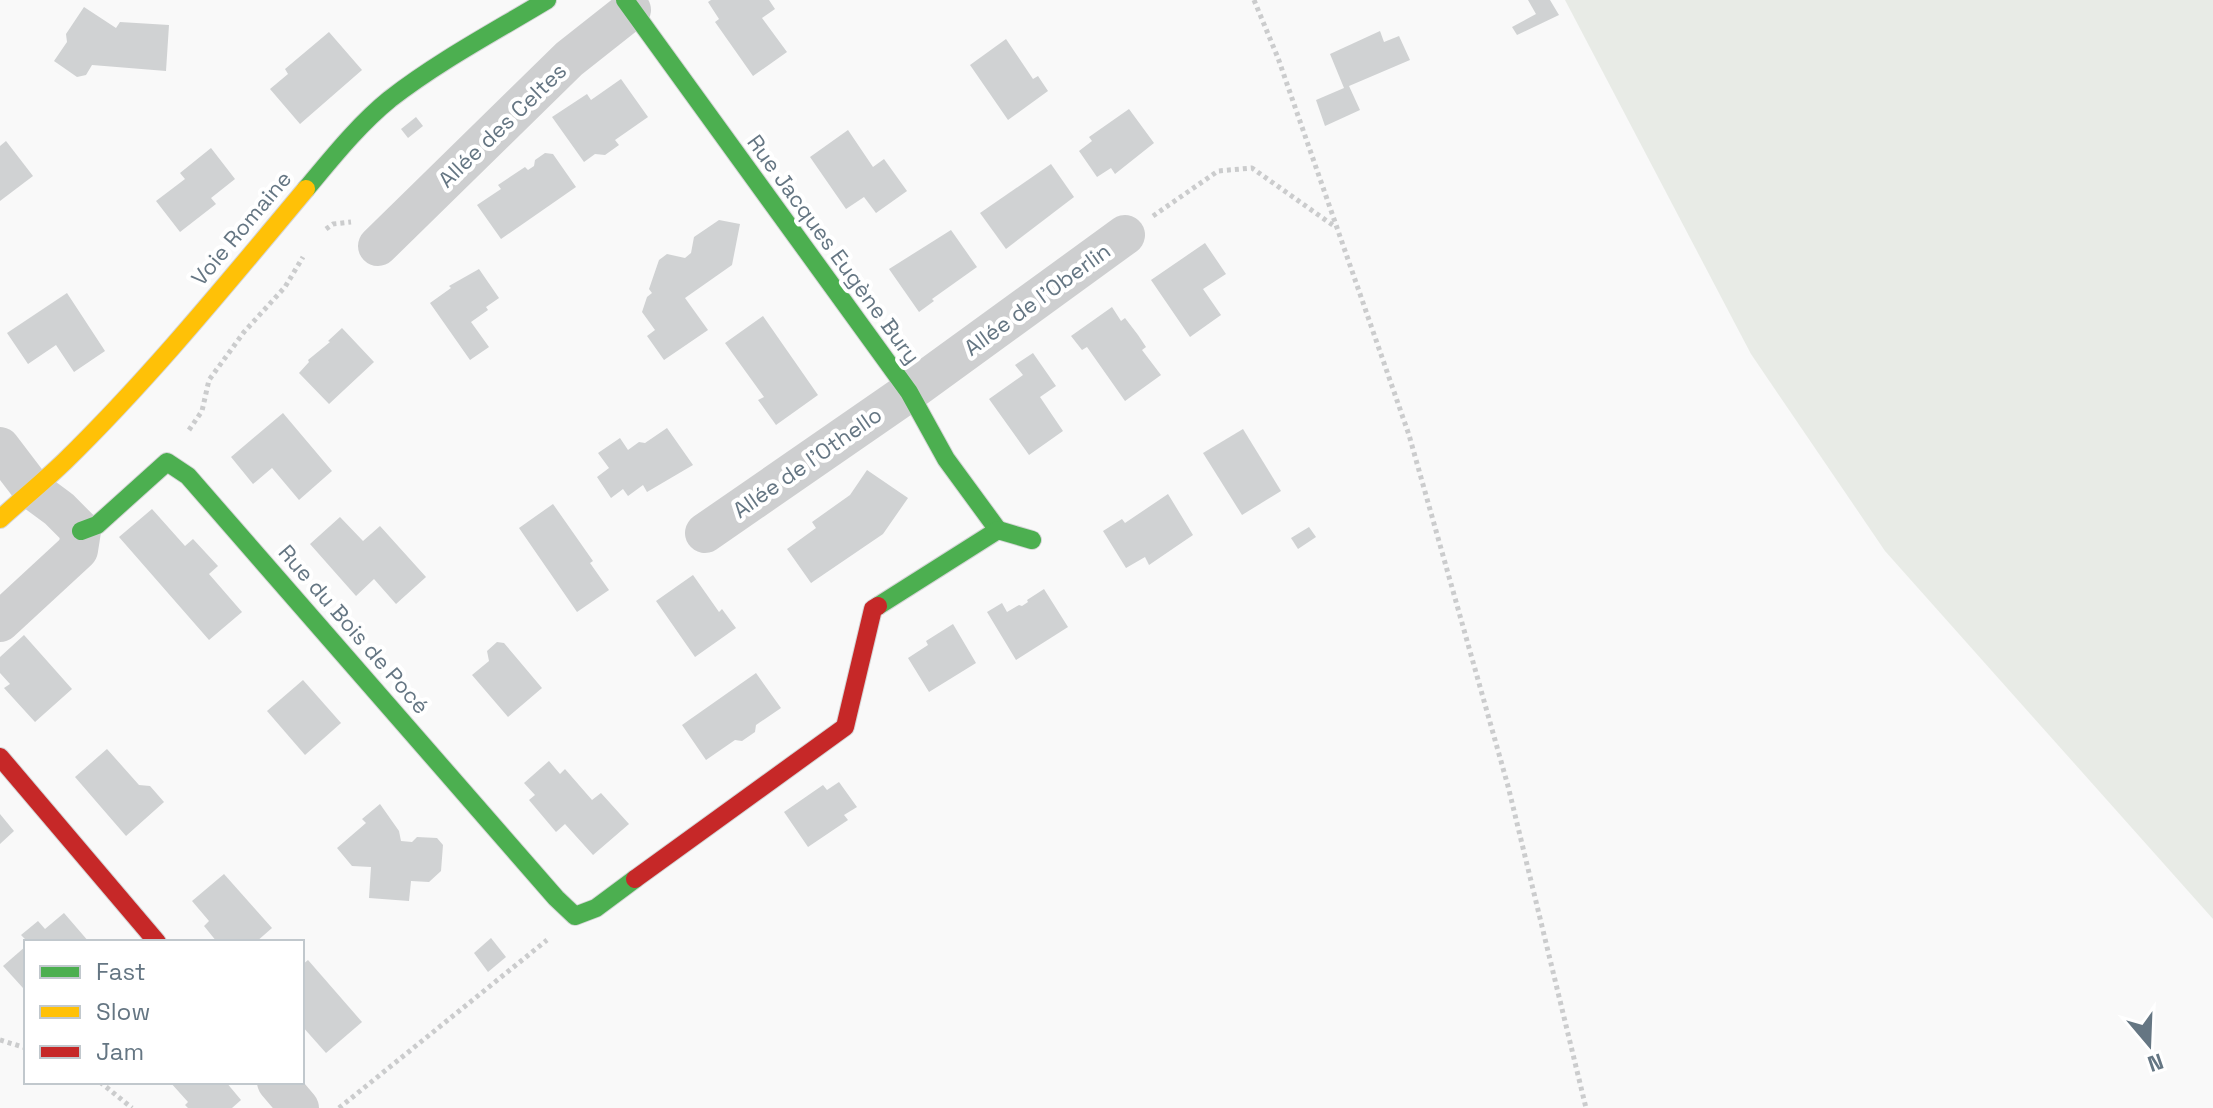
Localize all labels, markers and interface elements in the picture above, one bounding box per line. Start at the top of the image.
street label: Allée des Celtes [432,57,572,193]
street label: Rue Jacques Eugène Bury [741,129,927,369]
street label: Voie Romaine [185,165,297,291]
street label: Allée de l'Oberlin [958,236,1116,362]
street label: Allée de l'Othello [727,400,887,524]
street label: Rue du Bois de Pocé [273,538,435,720]
legend [24,940,304,1084]
text: Fast [96,956,146,987]
text: Slow [96,996,150,1027]
north arrow [2109,1004,2189,1084]
text: Jam [96,1036,144,1067]
text: N [2144,1047,2167,1079]

